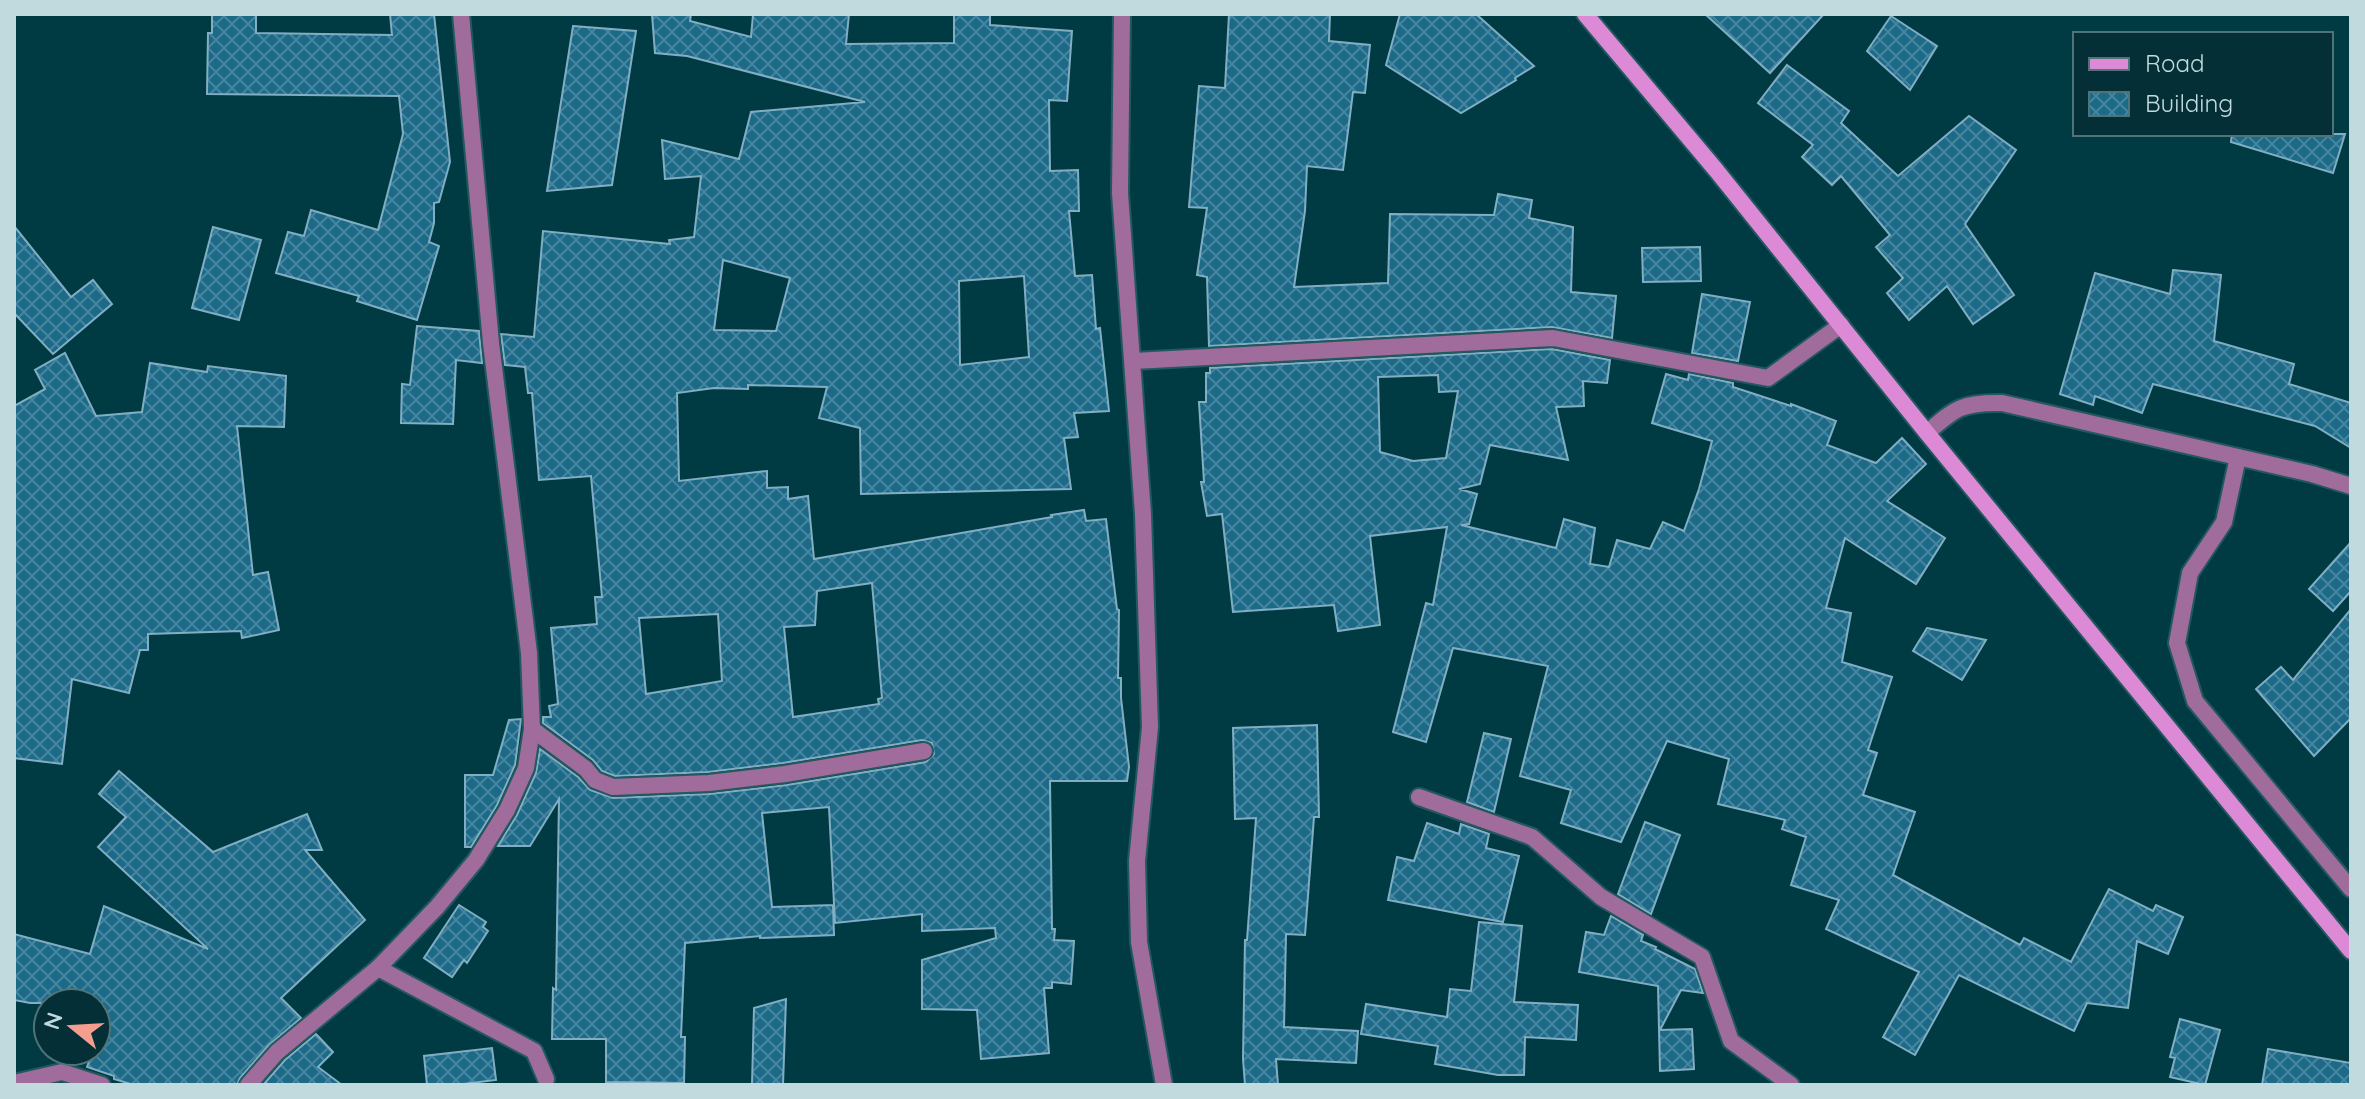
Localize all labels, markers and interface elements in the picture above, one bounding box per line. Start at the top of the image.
legend [2073,32,2333,136]
text: Road [2145,48,2205,78]
text: Building [2145,88,2233,118]
north arrow [32,987,112,1067]
text: N [37,1009,69,1033]

